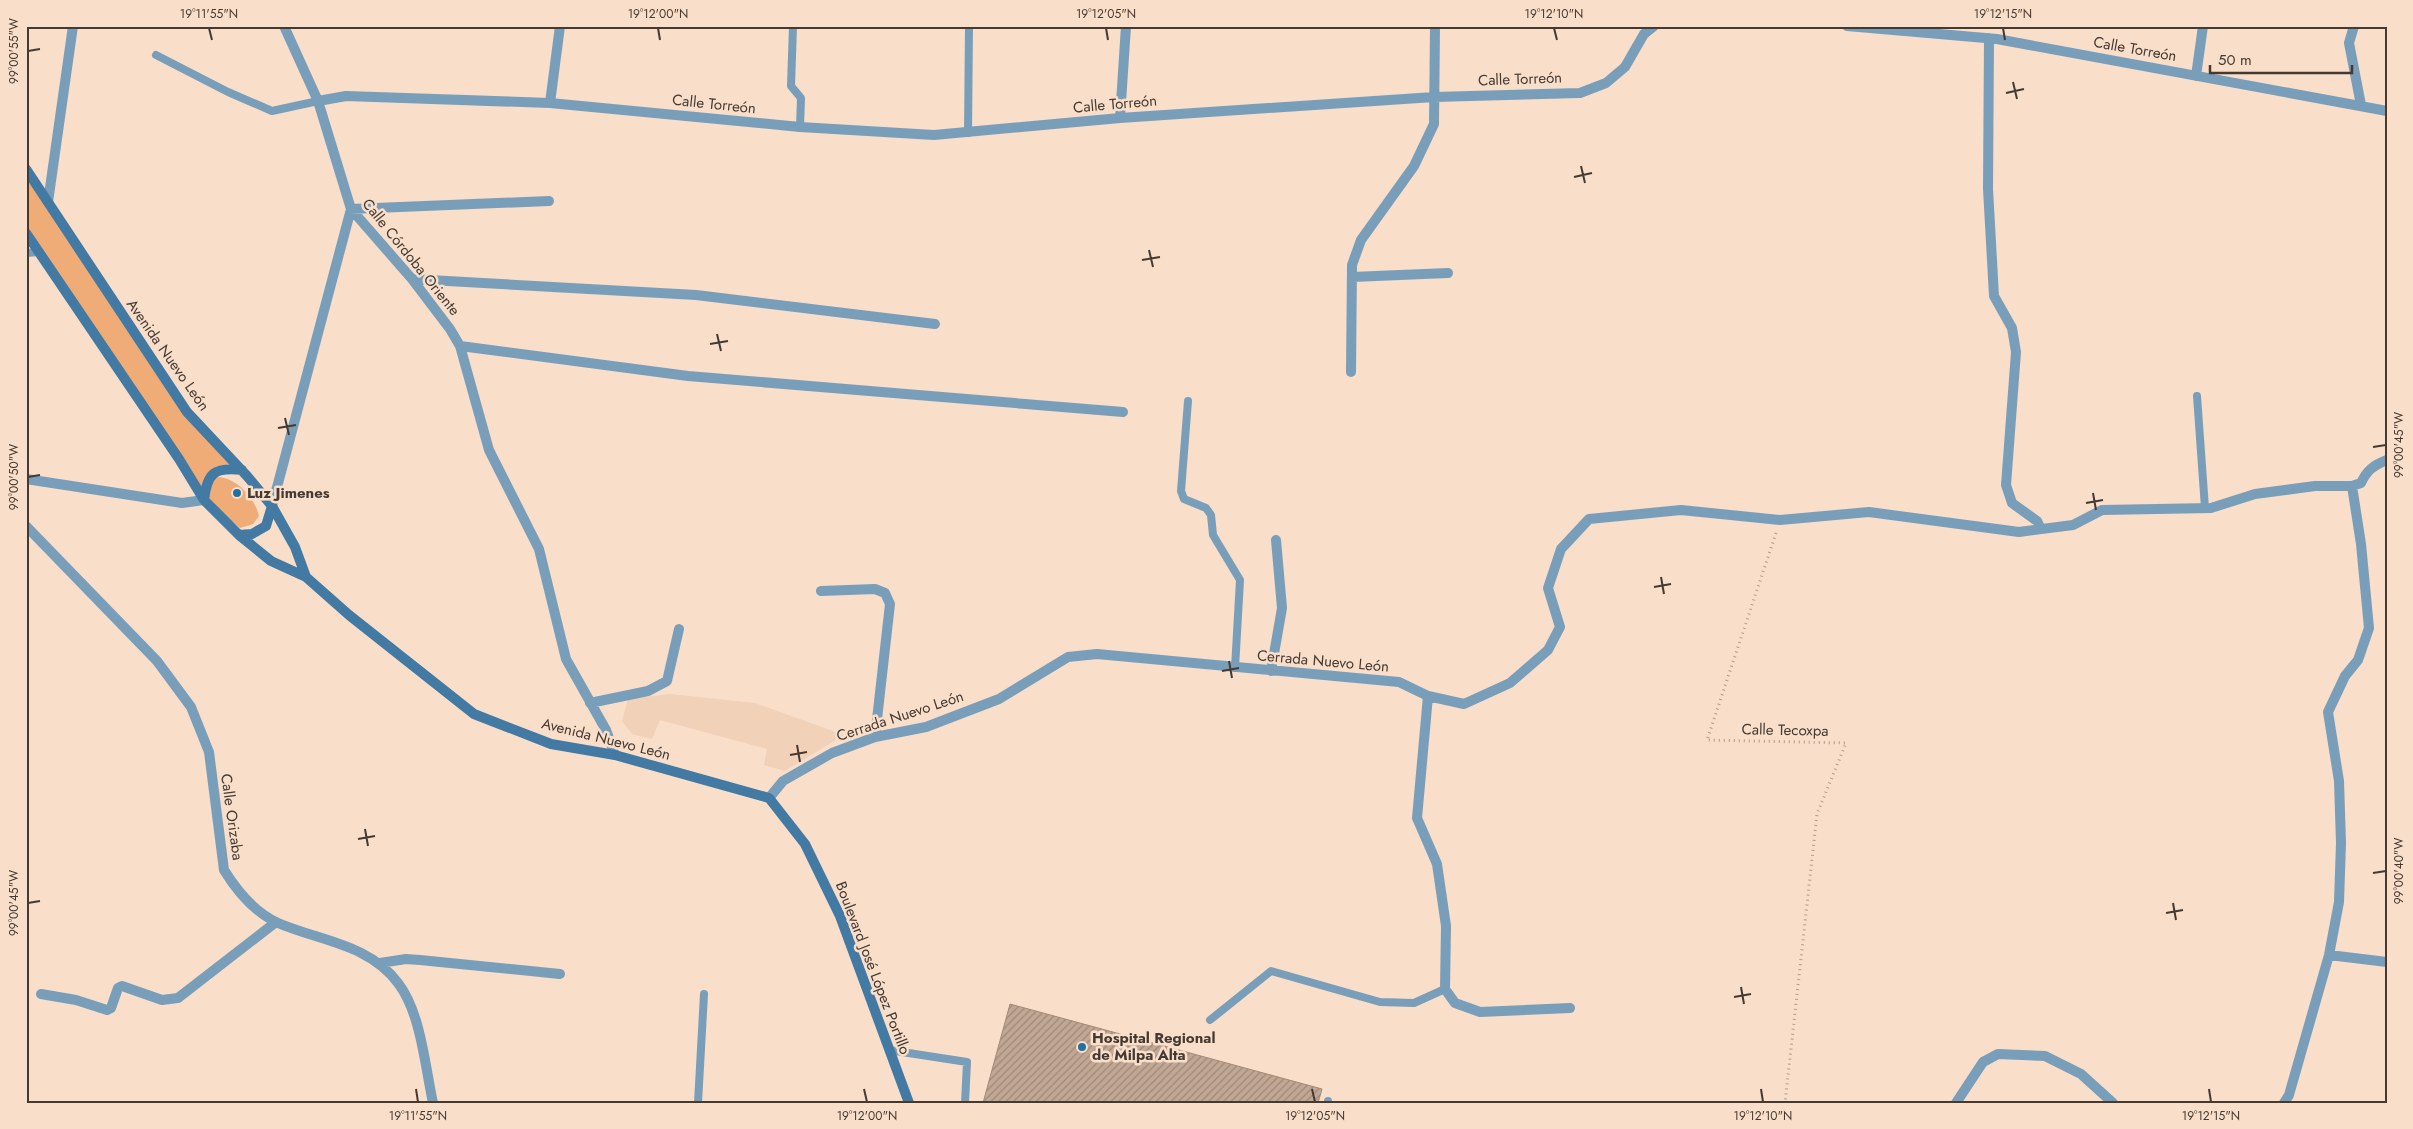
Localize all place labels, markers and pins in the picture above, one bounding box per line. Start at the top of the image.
place label: Luz Jimenes [247,482,330,504]
marker: Luz Jimenes [231,487,243,499]
place label: Hospital Regional de Milpa Alta [1092,1027,1215,1066]
marker: Hospital Regional de Milpa Alta [1076,1041,1088,1053]

